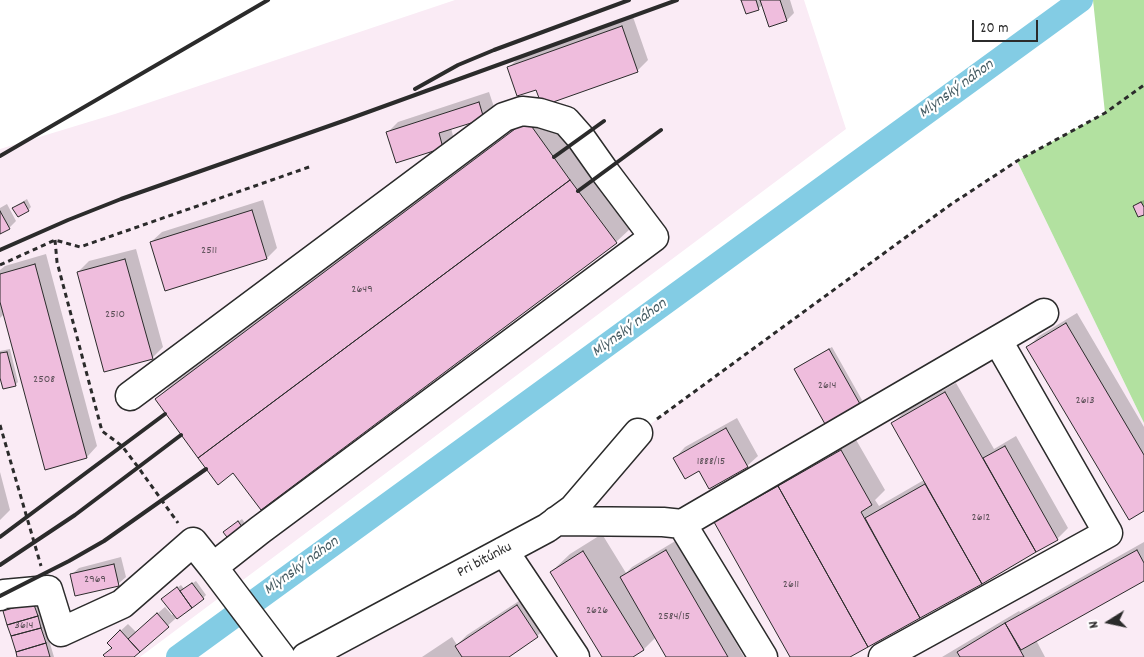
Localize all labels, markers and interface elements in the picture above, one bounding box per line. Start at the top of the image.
scale bar [974,10,1040,42]
text: 20 m [980,18,1008,40]
water label: Mlynský náhon [916,56,998,124]
house number: 2511 [201,244,217,258]
house number: 2649 [351,283,373,297]
water label: Mlynský náhon [589,295,671,363]
house number: 2510 [105,308,125,322]
house number: 2508 [33,373,55,387]
house number: 2614 [818,379,836,393]
house number: 2613 [1075,394,1095,408]
house number: 1888/15 [697,455,725,469]
house number: 2612 [972,511,990,525]
water label: Mlynský náhon [261,533,343,601]
street label: Pri bitúnku [455,539,515,583]
house number: 2969 [84,573,106,587]
house number: 2611 [783,578,799,592]
north arrow [1084,597,1134,647]
house number: 2626 [586,604,608,618]
house number: 2584/15 [658,610,690,624]
house number: 3614 [15,619,33,633]
text: N [1084,619,1105,630]

